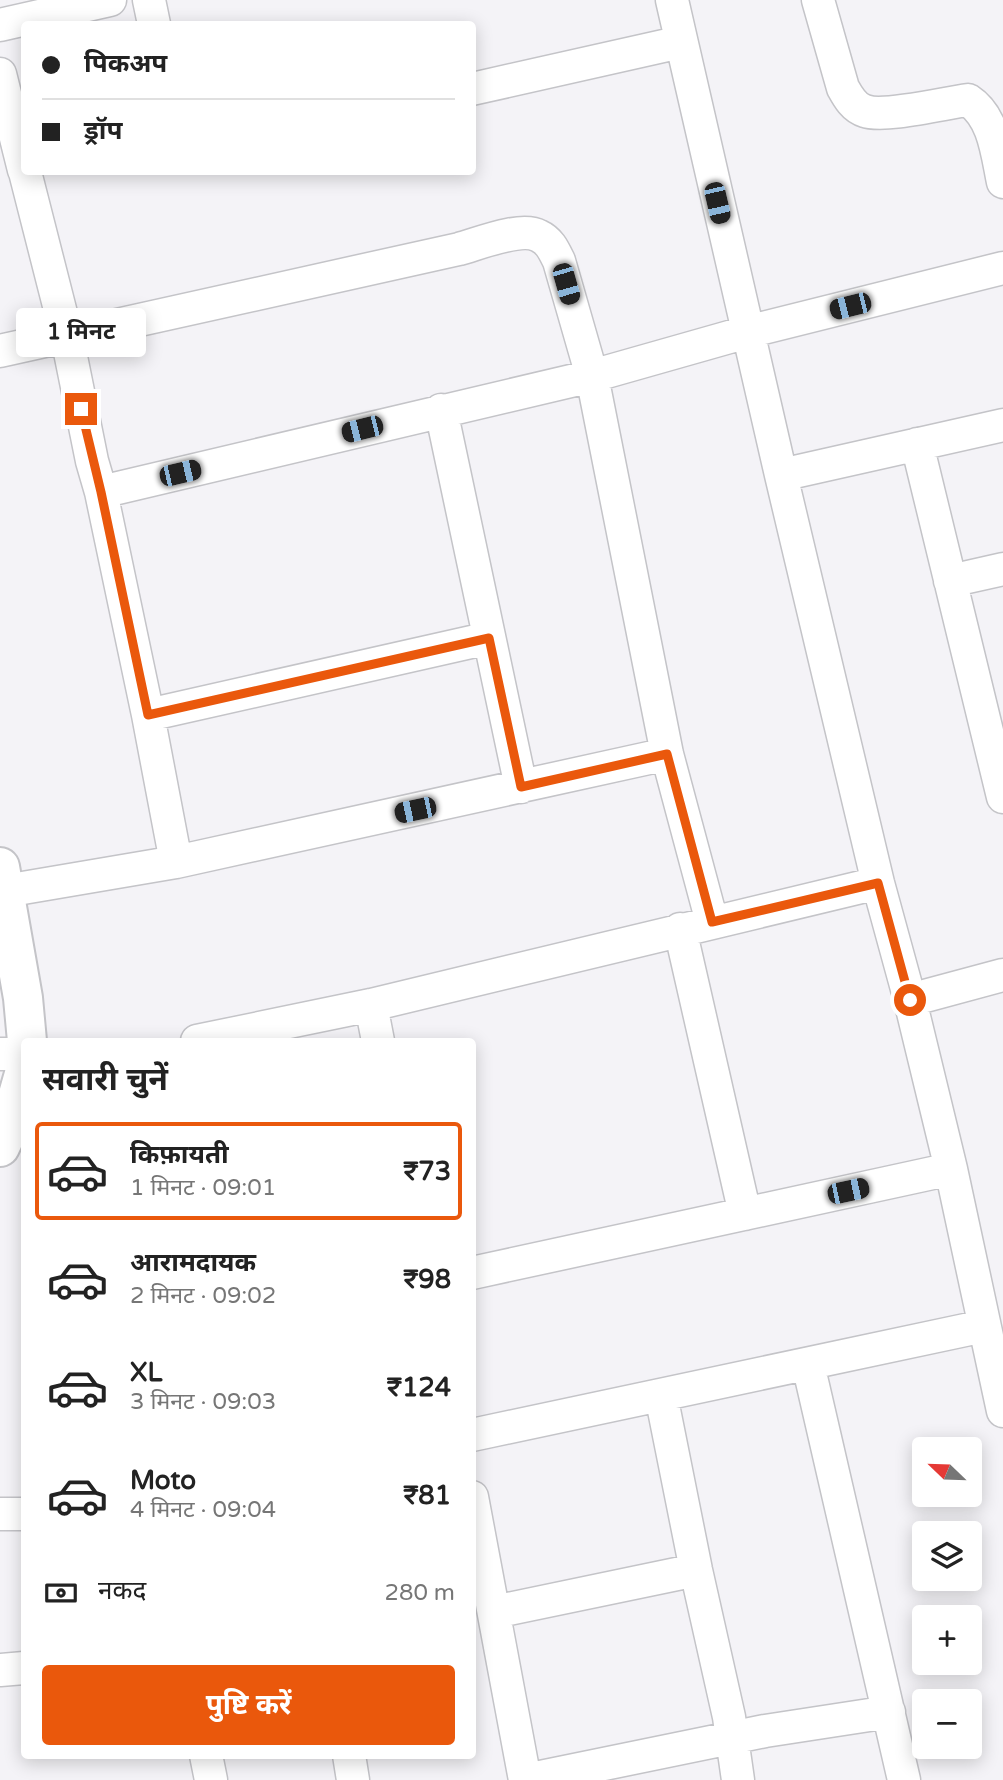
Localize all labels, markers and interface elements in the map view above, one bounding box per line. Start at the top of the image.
text: पिकअप [84,48,167,79]
text: ड्रॉप [84,115,122,146]
car [703,180,732,226]
car [551,261,582,307]
car [828,291,873,321]
callout: 1 मिनट [16,308,146,356]
text: 1 मिनट [47,318,115,346]
route end [65,393,97,425]
car [340,414,385,444]
car [158,458,203,488]
car [393,795,438,825]
route start [894,984,926,1016]
text: सवारी चुनें [42,1061,168,1099]
text: किफ़ायती [130,1139,229,1170]
icon: car [46,1140,109,1203]
text: ₹73 [403,1156,451,1187]
text: 1 मिनट · 09:01 [130,1174,276,1202]
car [826,1176,871,1206]
text: आरामदायक [130,1247,256,1278]
icon: car [46,1248,109,1311]
text: ₹98 [403,1264,451,1295]
text: 2 मिनट · 09:02 [130,1282,276,1310]
icon: car [46,1356,109,1419]
text: XL [130,1357,162,1388]
text: ₹124 [387,1372,451,1403]
text: 3 मिनट · 09:03 [130,1388,276,1416]
north arrow [912,1437,982,1507]
map controls [912,1437,982,1759]
icon: car [46,1464,109,1527]
text: Moto [130,1465,196,1496]
text: ₹81 [403,1480,451,1511]
text: 4 मिनट · 09:04 [130,1496,276,1524]
button: layers [912,1521,982,1591]
icon: cash [42,1574,80,1612]
text: नकद [98,1575,146,1606]
text: 280 m [385,1579,455,1607]
button: + [912,1605,982,1675]
button: पुष्टि करें [42,1665,455,1745]
button: − [912,1689,982,1759]

